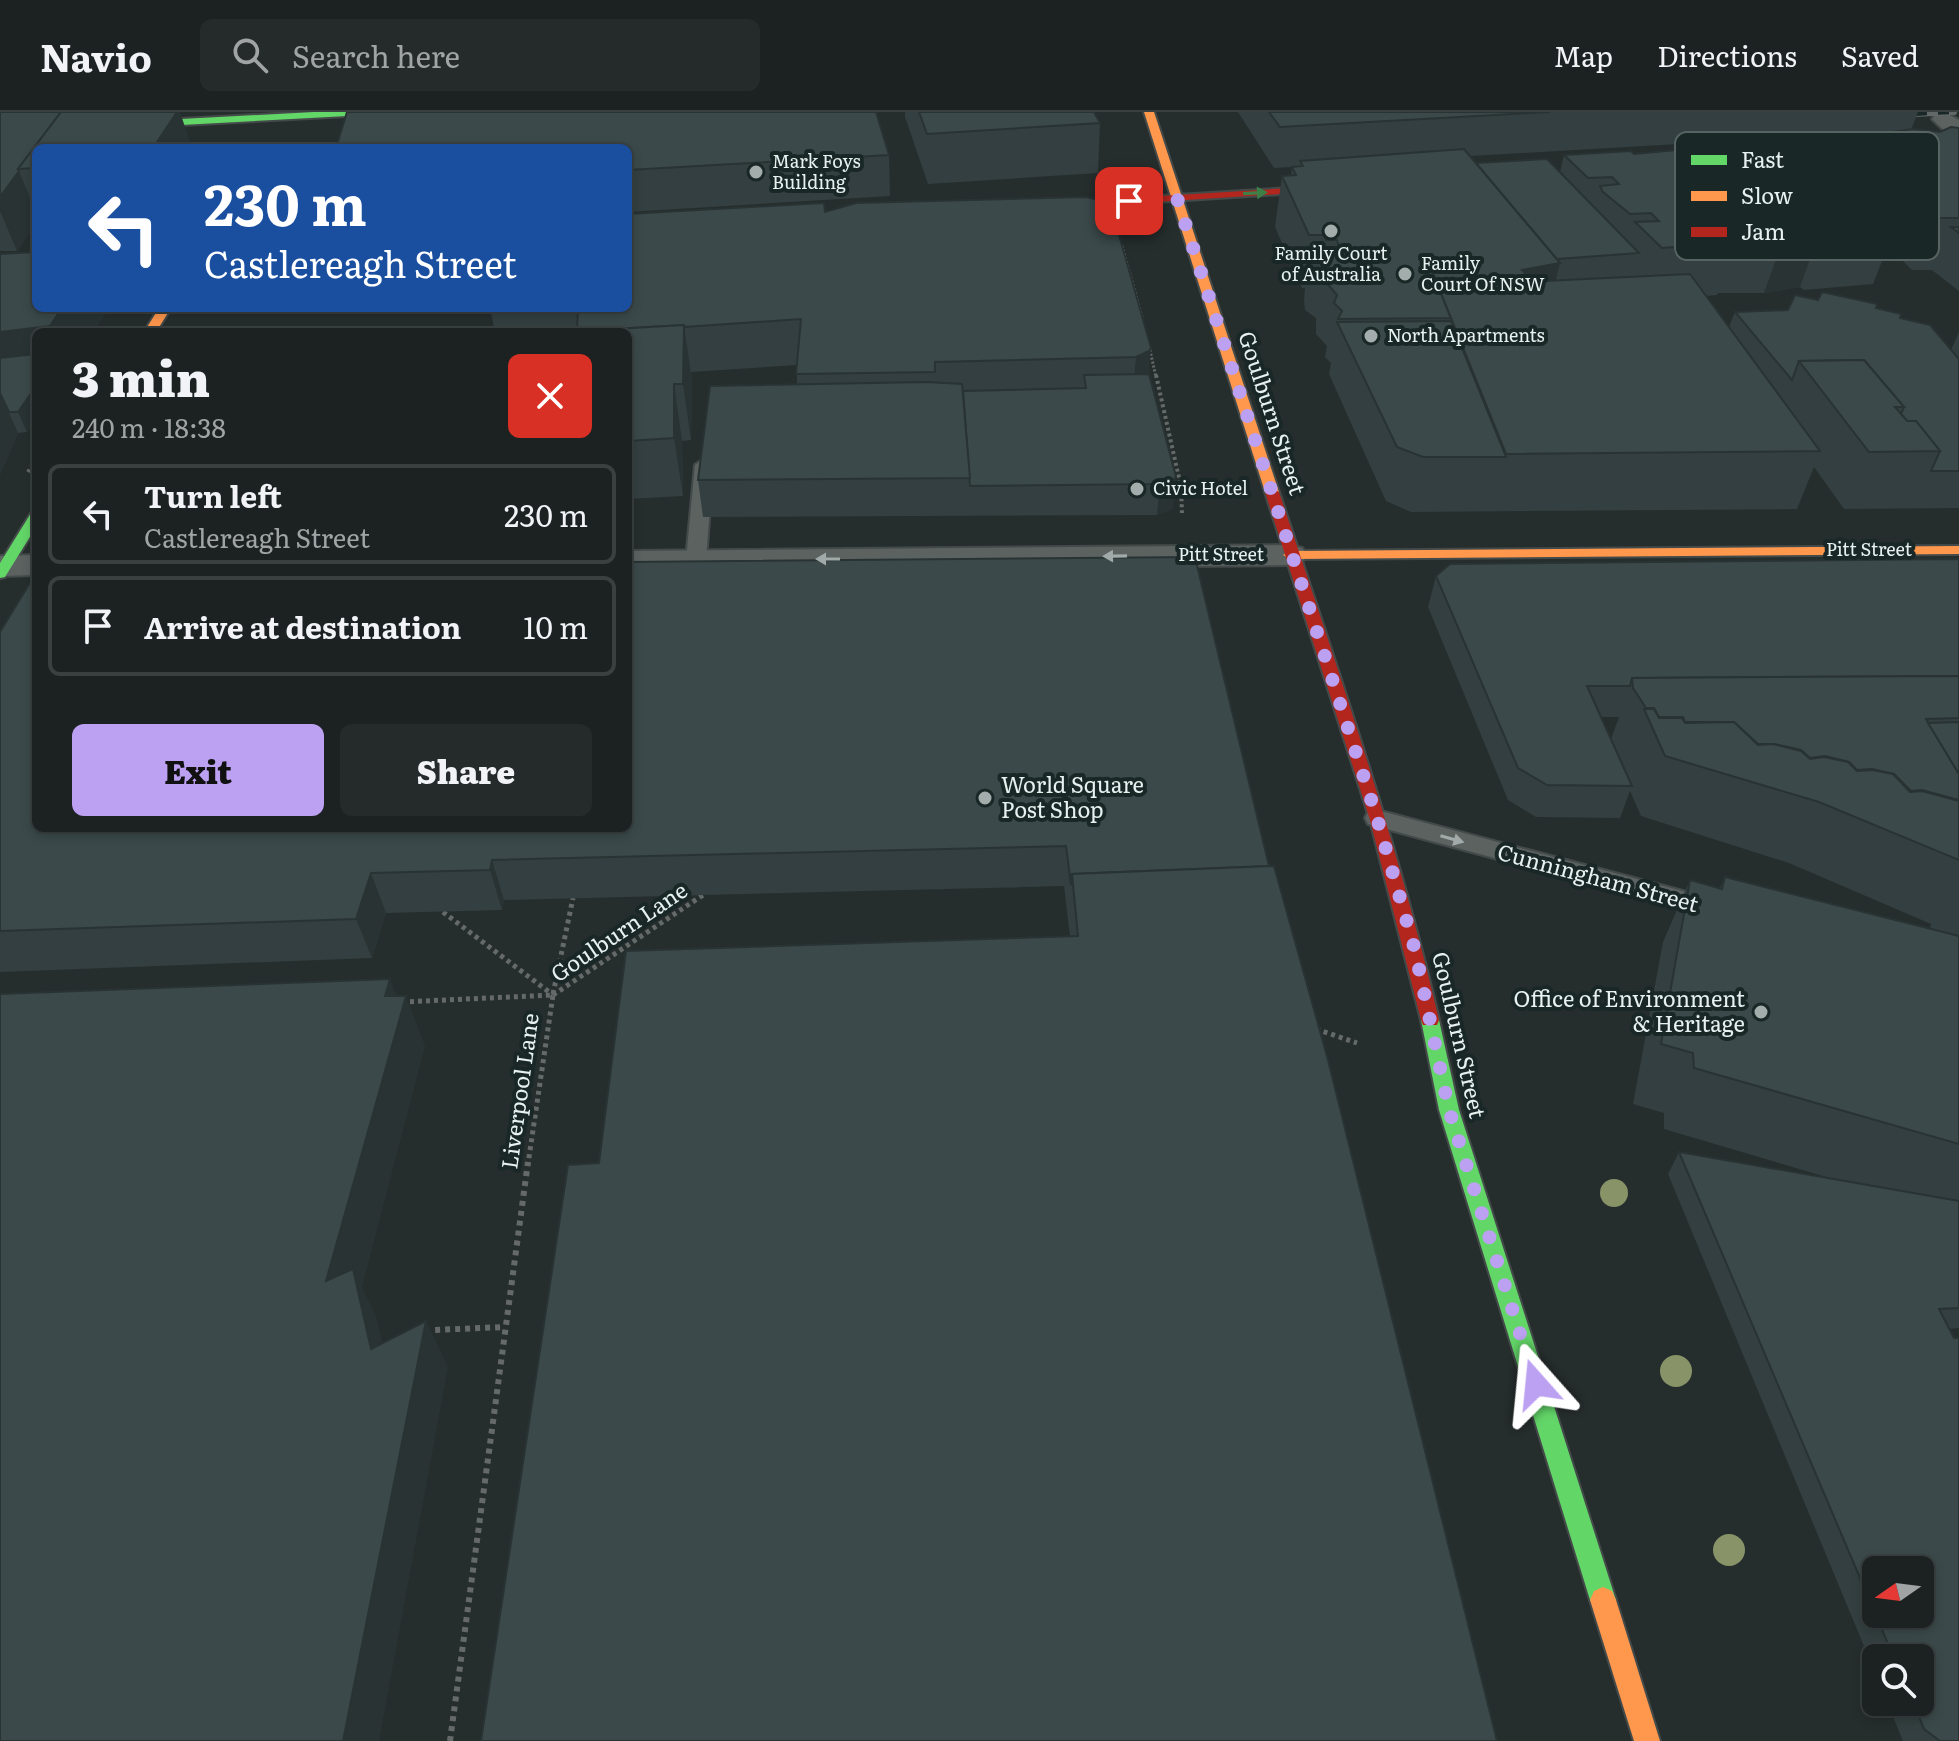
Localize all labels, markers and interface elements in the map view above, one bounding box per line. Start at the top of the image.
search box [200,19,760,91]
text: Navio [40,27,152,84]
icon: search [228,33,272,77]
text: Search here [292,33,460,77]
text: Map [1554,34,1613,76]
text: Directions [1657,34,1797,76]
text: Saved [1841,34,1919,76]
legend [1675,132,1939,260]
text: Fast [1741,142,1784,175]
place label: Mark Foys Building [772,147,861,195]
text: 230 m [204,160,367,243]
marker: Mark Foys Building [747,163,765,181]
pin [1095,167,1163,235]
icon: left [72,176,176,280]
text: Slow [1741,178,1793,211]
icon: arrive [1107,179,1151,223]
one-way arrow [1243,186,1268,199]
text: Jam [1741,214,1785,247]
marker: Family Court of Australia [1322,222,1340,240]
text: Castlereagh Street [204,236,517,289]
place label: Family Court of Australia [1275,239,1388,287]
place label: Family Court Of NSW [1421,249,1545,297]
marker: Family Court Of NSW [1396,265,1414,283]
place label: North Apartments [1387,321,1545,348]
street label: Goulburn Street [1231,327,1315,499]
marker: North Apartments [1362,327,1380,345]
text: 3 min [72,341,210,412]
button: close [508,354,592,438]
text: 240 m · 18:38 [72,407,226,446]
text: Turn left [144,473,282,517]
place label: Civic Hotel [1153,474,1248,501]
marker: Civic Hotel [1128,480,1146,498]
icon: left [76,492,120,536]
text: 230 m [504,492,588,536]
text: Castlereagh Street [144,517,370,556]
street label: Pitt Street [1826,535,1913,562]
street label: Pitt Street [1178,540,1265,567]
one-way arrow [1102,550,1127,562]
one-way arrow [815,553,840,565]
icon: arrive [76,604,120,648]
text: Arrive at destination [144,604,461,648]
text: 10 m [523,604,588,648]
button: Exit [72,724,324,816]
button: Share [340,724,592,816]
place label: World Square Post Shop [1001,767,1144,825]
marker: World Square Post Shop [976,789,994,807]
one-way arrow [1439,833,1464,845]
street label: Cunningham Street [1494,834,1703,919]
street label: Goulburn Lane [543,873,693,989]
street label: Goulburn Street [1425,948,1496,1121]
place label: Office of Environment & Heritage [1513,981,1745,1039]
marker: Office of Environment & Heritage [1752,1003,1770,1021]
street label: Liverpool Lane [491,1011,546,1171]
position arrow [1494,1342,1578,1426]
north arrow [1862,1556,1934,1628]
map controls [1862,1556,1934,1716]
button: search [1862,1644,1934,1716]

